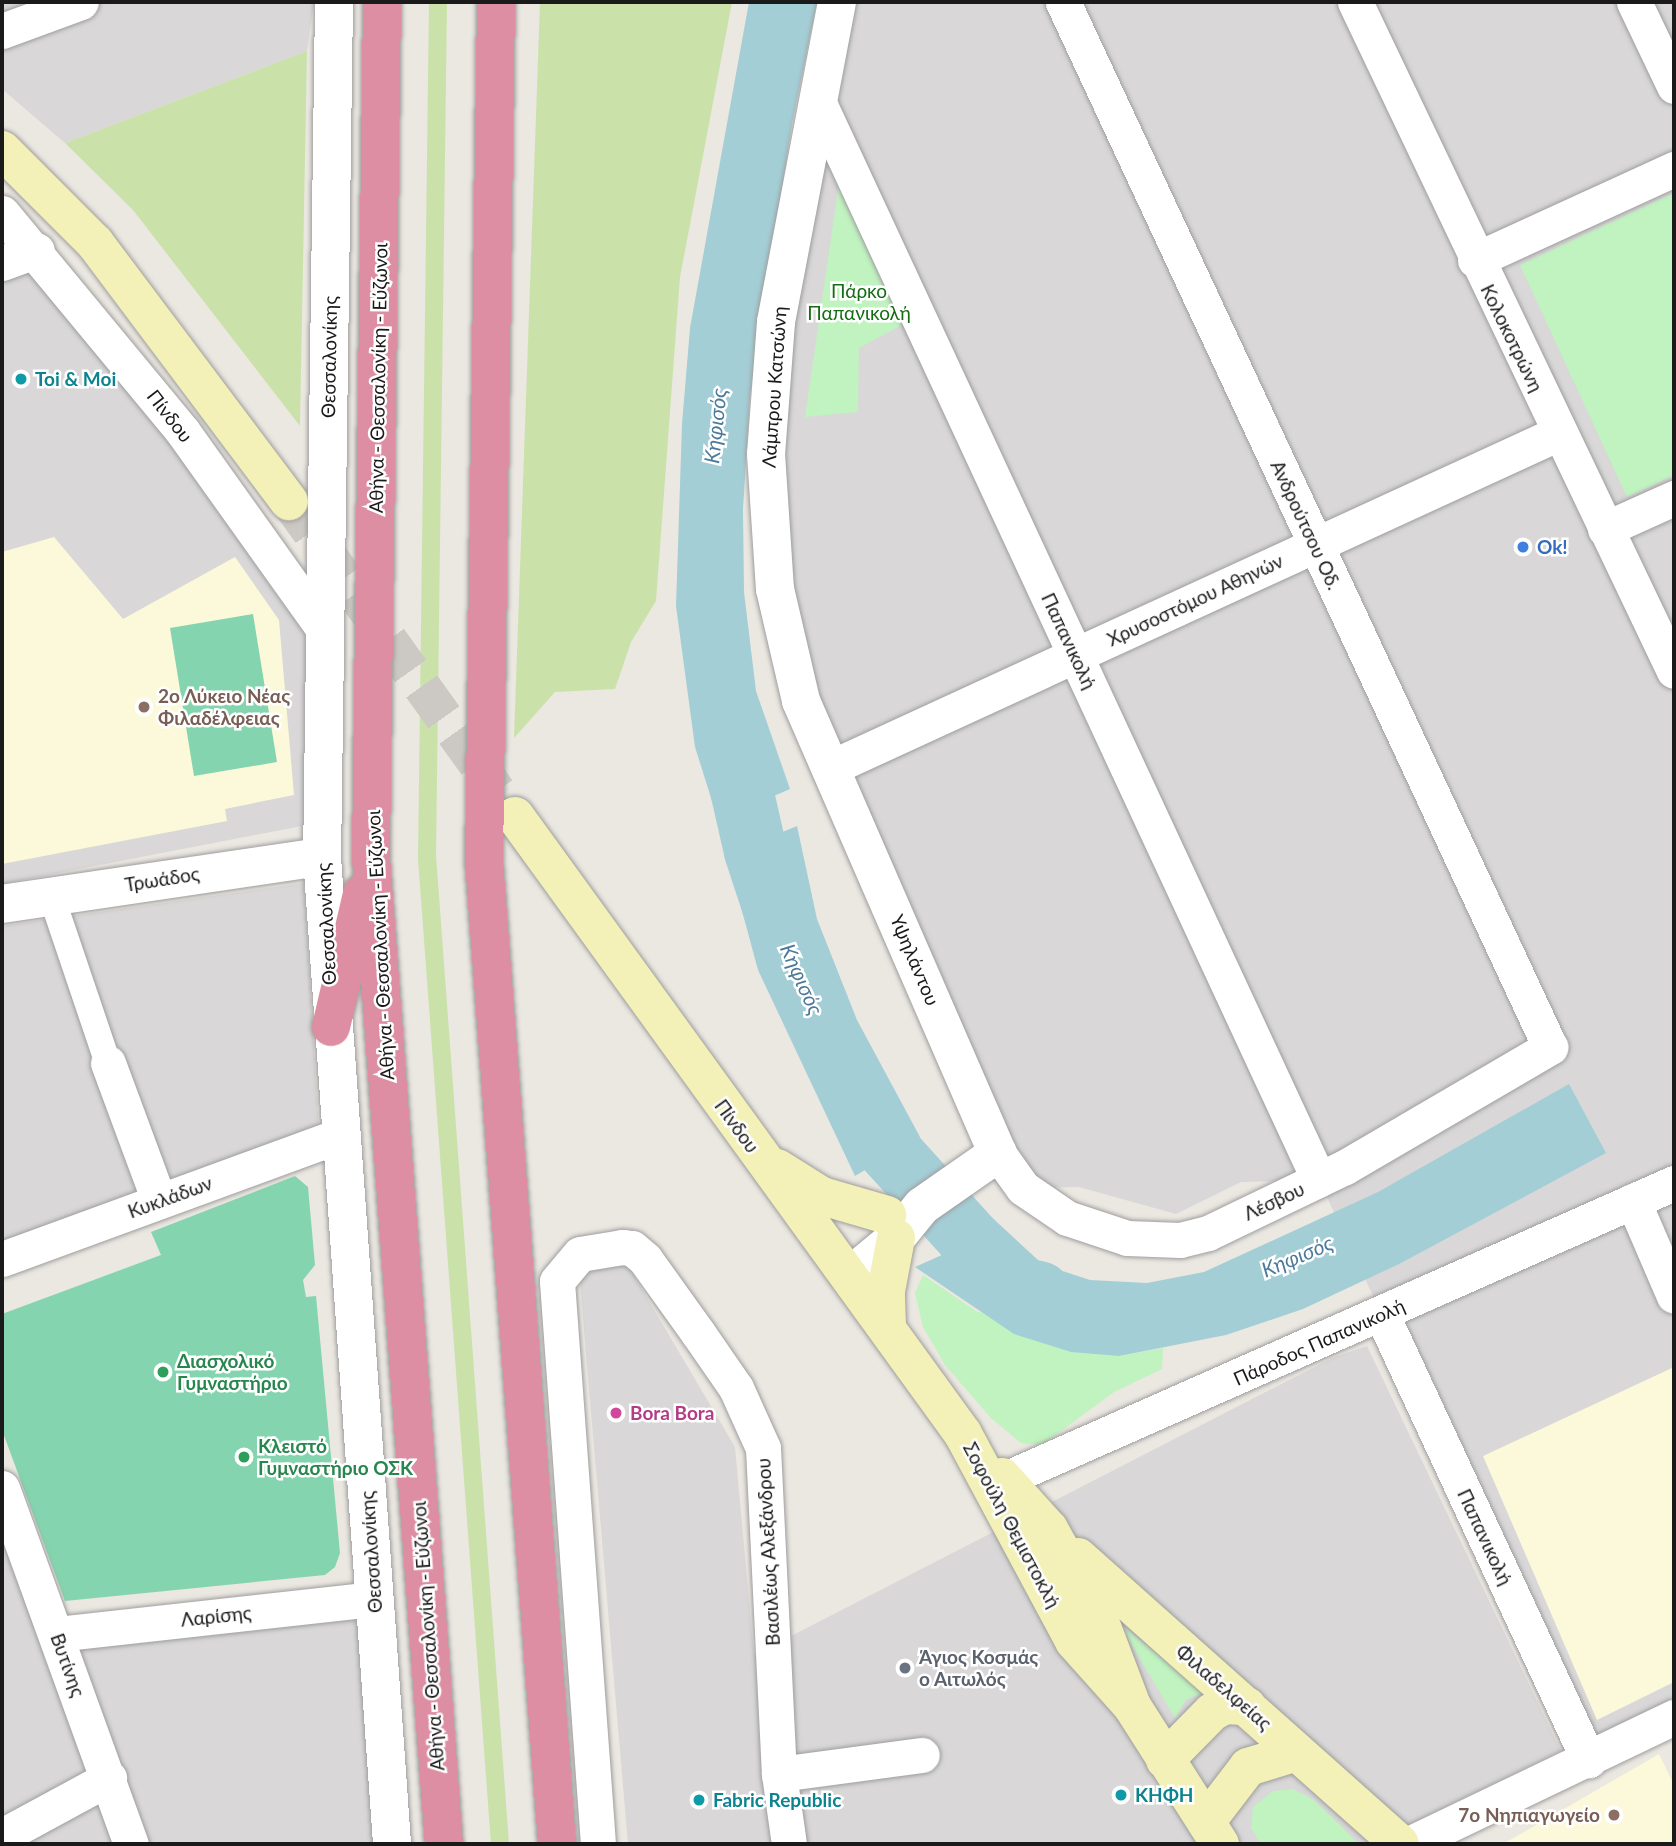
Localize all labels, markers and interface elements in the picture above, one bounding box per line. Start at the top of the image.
street label: Αθήνα - Θεσσαλονίκη - Εύζωνοι [364,243,392,513]
park label: Πάρκο Παπανικολή [807,280,911,324]
street label: Κολοκοτρώνη [1476,280,1548,396]
street label: Θεσσαλονίκης [317,296,341,418]
street label: Λάμπρου Κατσώνη [757,305,791,469]
place label: Toi & Moi [35,368,116,390]
marker: Toi & Moi [13,371,29,387]
street label: Πίνδου [142,385,198,447]
water label: Κηφισός [699,387,731,465]
street label: Ανδρούτσου Οδ. [1266,457,1346,593]
place label: Ok! [1537,536,1568,558]
marker: Ok! [1515,539,1531,555]
street label: Χρυσοστόμου Αθηνών [1103,549,1287,651]
street label: Παπανικολή [1037,589,1101,693]
place label: 2ο Λύκειο Νέας Φιλαδέλφειας [158,685,291,729]
marker: 2ο Λύκειο Νέας Φιλαδέλφειας [136,699,152,715]
street label: Αθήνα - Θεσσαλονίκη - Εύζωνοι [362,809,398,1081]
street label: Τρωάδος [123,862,201,896]
street label: Θεσσαλονίκης [311,862,341,986]
street label: Υψηλάντου [886,911,944,1009]
water label: Κηφισός [775,940,829,1018]
street label: Πίνδου [710,1095,764,1157]
street label: Κυκλάδων [125,1171,215,1223]
street label: Λέσβου [1240,1177,1308,1225]
water label: Κηφισός [1257,1230,1337,1282]
street label: Πάροδος Παπανικολή [1230,1294,1408,1390]
place label: Διασχολικό Γυμναστήριο [177,1350,288,1394]
marker: Διασχολικό Γυμναστήριο [155,1364,171,1380]
place label: Bora Bora [630,1402,714,1424]
marker: Bora Bora [608,1405,624,1421]
place label: Κλειστό Γυμναστήριο ΟΣΚ [258,1435,413,1479]
street label: Σοφούλη Θεμιστοκλή [959,1438,1065,1612]
marker: Κλειστό Γυμναστήριο ΟΣΚ [236,1449,252,1465]
street label: Βασιλέως Αλεξάνδρου [752,1457,784,1647]
street label: Παπανικολή [1453,1485,1517,1589]
street label: Θεσσαλονίκης [355,1490,387,1614]
street label: Αθήνα - Θεσσαλονίκη - Εύζωνοι [407,1500,449,1772]
street label: Λαρίσης [180,1601,252,1631]
street label: Βυτίνης [46,1630,90,1700]
street label: Φιλαδελφείας [1172,1639,1276,1735]
place label: Άγιος Κοσμάς ο Αιτωλός [919,1646,1038,1690]
marker: Άγιος Κοσμάς ο Αιτωλός [897,1660,913,1676]
place label: ΚΗΦΗ [1135,1784,1193,1806]
marker: ΚΗΦΗ [1113,1787,1129,1803]
place label: Fabric Republic [713,1789,841,1811]
marker: Fabric Republic [691,1792,707,1808]
place label: 7ο Νηπιαγωγείο [1458,1804,1600,1826]
marker: 7ο Νηπιαγωγείο [1606,1807,1622,1823]

